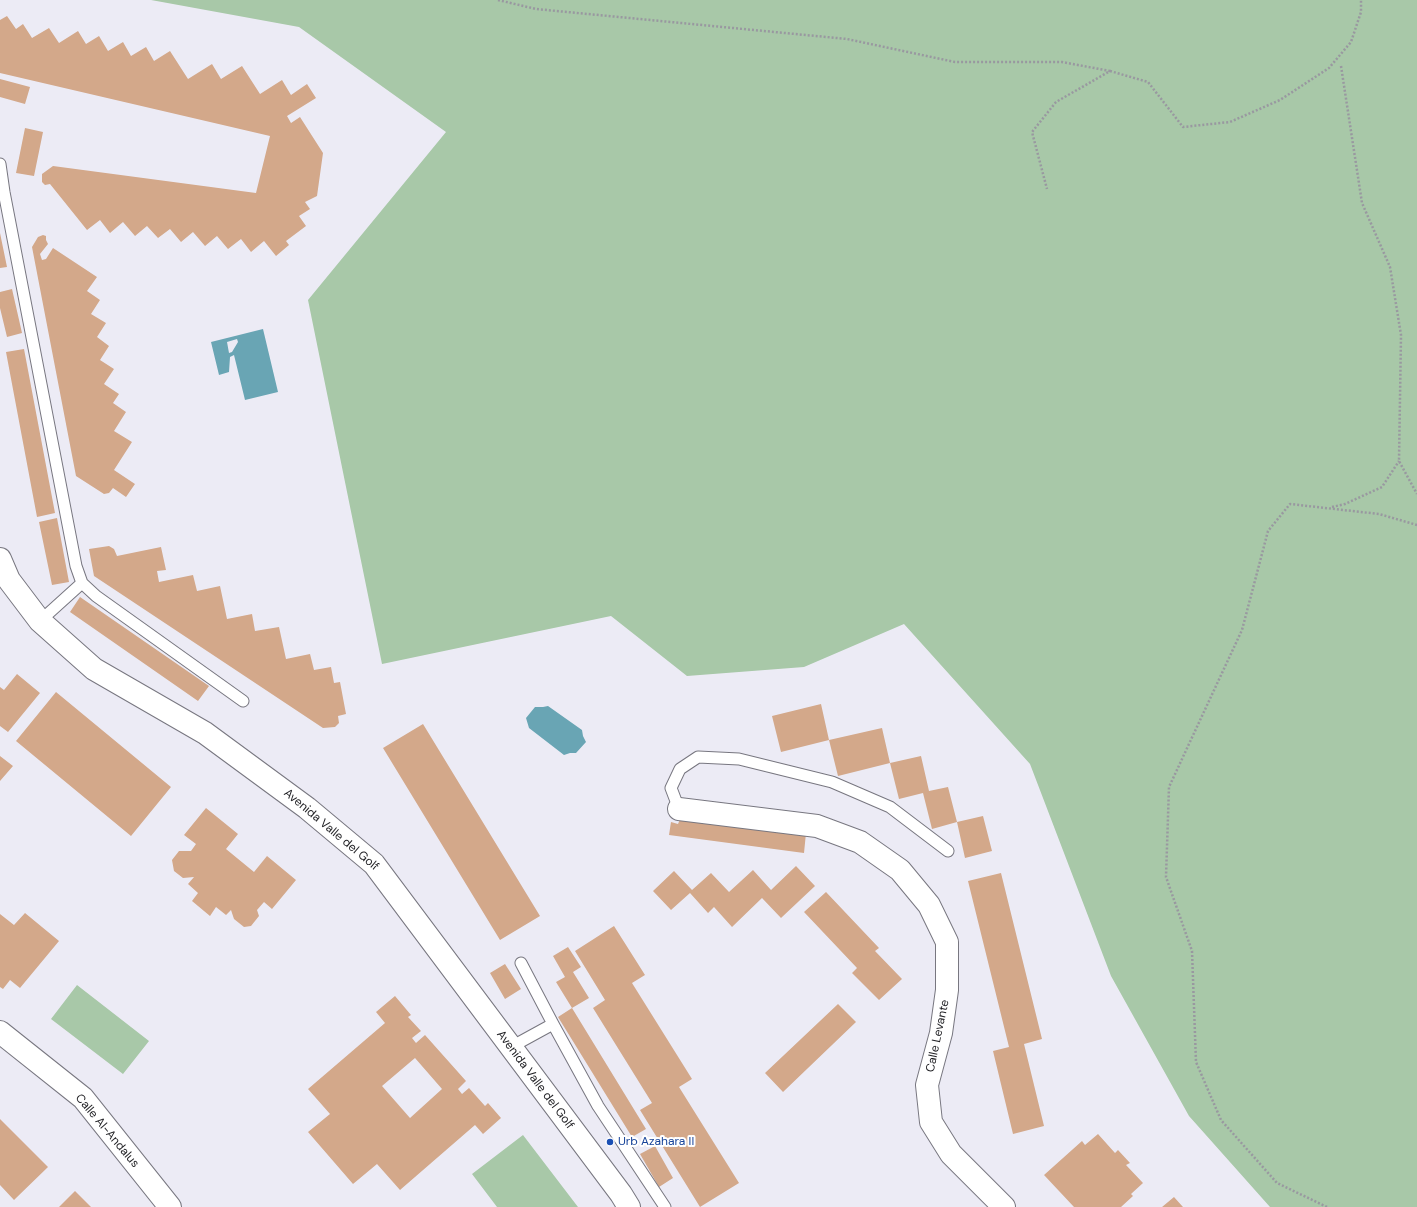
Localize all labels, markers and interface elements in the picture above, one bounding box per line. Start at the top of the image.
street label: Avenida Valle del Golf [281,786,381,874]
street label: Calle Levante [923,998,953,1074]
street label: Avenida Valle del Golf [493,1028,577,1132]
street label: Calle Al-Andalus [72,1091,142,1171]
place label: Urb Azahara II [618,1135,694,1149]
marker: Urb Azahara II [605,1137,615,1147]

